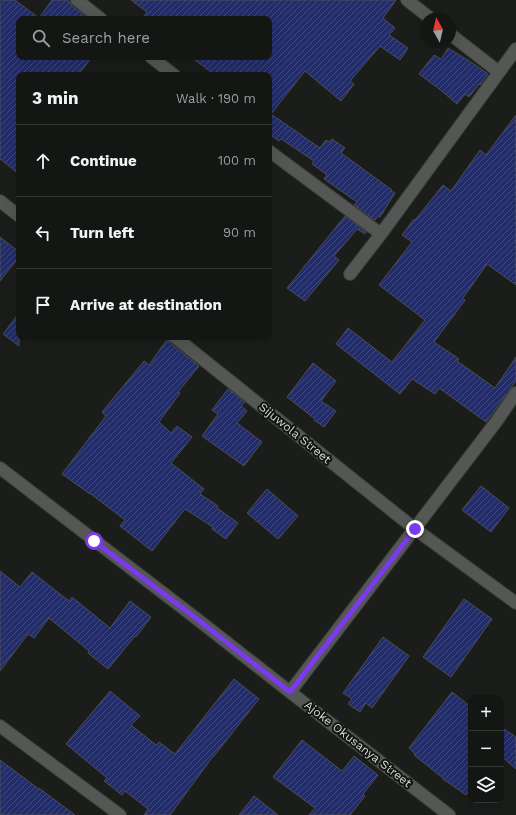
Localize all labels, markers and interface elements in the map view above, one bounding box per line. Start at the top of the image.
north arrow [420,12,456,48]
search box [16,16,272,60]
icon: search [30,27,52,49]
text: Search here [62,29,150,47]
text: 3 min [32,88,78,108]
text: Walk · 190 m [176,91,256,106]
icon: ahead [32,150,54,172]
text: Continue [70,152,137,170]
text: 100 m [218,153,256,168]
icon: left [32,222,54,244]
text: Turn left [70,224,134,242]
text: 90 m [223,225,256,240]
icon: arrive [32,294,54,316]
text: Arrive at destination [70,296,222,314]
street label: Sijuwola Street [256,400,334,466]
route end [406,520,424,538]
route start [85,532,103,550]
map controls [468,695,504,803]
button: + [468,695,504,731]
street label: Ajoke Okusanya Street [302,698,414,790]
button: − [468,731,504,767]
button: layers [468,767,504,803]

